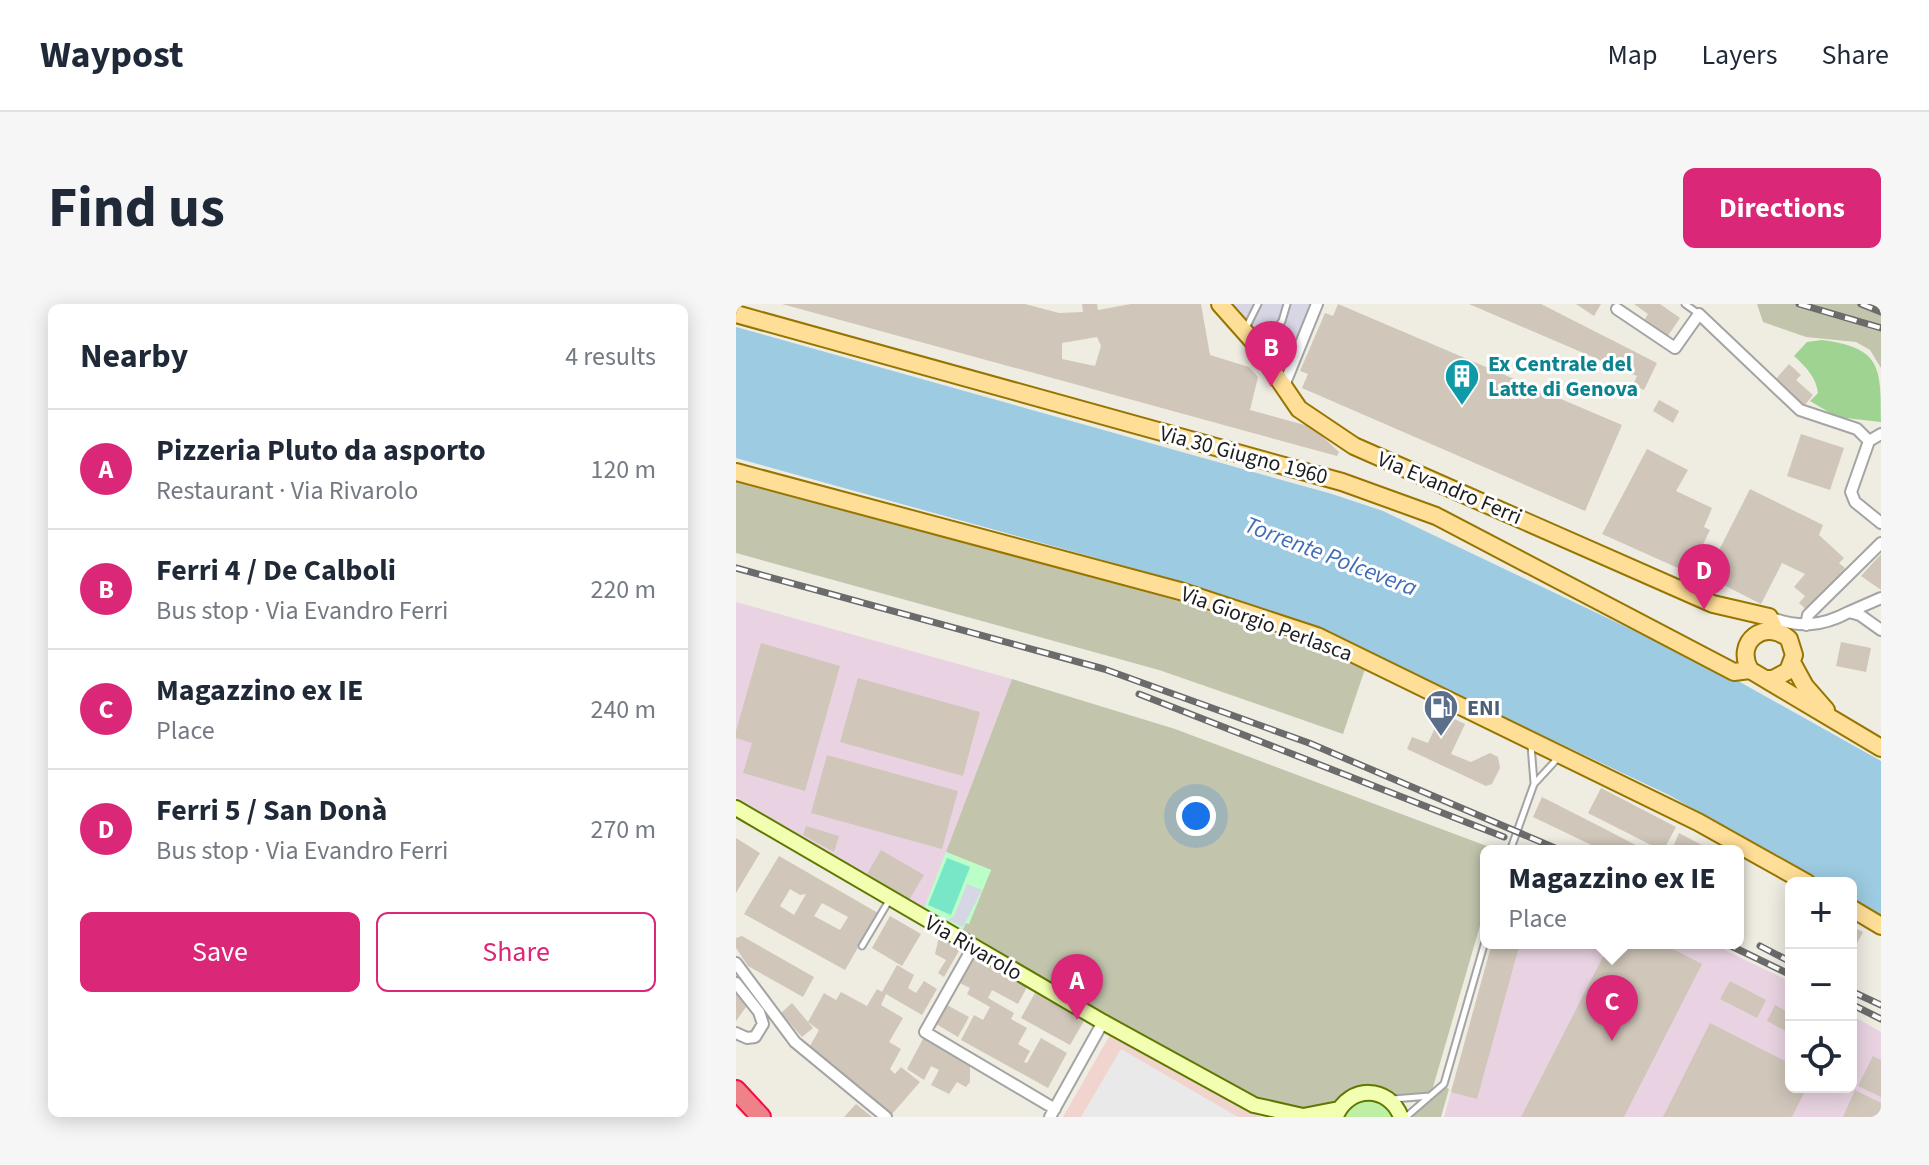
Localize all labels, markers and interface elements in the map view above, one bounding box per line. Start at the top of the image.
text: Waypost [40,28,184,82]
text: Map [1607,35,1657,75]
text: Layers [1701,35,1777,75]
text: Share [1821,35,1889,75]
button: Directions [1683,168,1881,248]
text: Find us [48,169,225,248]
pin: B [1245,321,1297,387]
text: Nearby [80,332,188,381]
text: 4 results [565,338,656,375]
place label: Ex Centrale del Latte di Genova [1488,348,1638,405]
building icon: Ex Centrale del Latte di Genova [1443,357,1481,407]
street label: Via 30 Giugno 1960 [1156,417,1331,493]
text: Pizzeria Pluto da asporto [156,429,486,472]
street label: Via Evandro Ferri [1372,443,1527,533]
text: A [99,451,113,488]
text: 120 m [590,451,656,488]
text: Restaurant · Via Rivarolo [156,472,418,509]
water label: Torrente Polcevera [1239,507,1422,606]
pin: D [1678,544,1730,610]
text: Ferri 4 / De Calboli [156,549,396,592]
text: B [98,571,114,608]
text: 220 m [590,571,656,608]
street label: Via Giorgio Perlasca [1176,578,1357,670]
text: Bus stop · Via Evandro Ferri [156,592,449,629]
text: Magazzino ex IE [156,669,364,712]
fuel station icon: ENI [1422,688,1460,738]
text: C [98,691,114,728]
text: 240 m [590,691,656,728]
place label: ENI [1467,692,1500,724]
text: Place [156,712,215,749]
text: Ferri 5 / San Donà [156,789,387,832]
your location [1176,796,1216,836]
text: D [98,811,114,848]
text: 270 m [590,811,656,848]
text: Bus stop · Via Evandro Ferri [156,832,449,869]
popup [1480,845,1744,949]
text: Magazzino ex IE [1508,857,1716,900]
map controls [1785,877,1857,1093]
button: + [1785,877,1857,949]
text: Place [1508,900,1567,937]
street label: Via Rivarolo [919,907,1028,989]
button: Save [80,912,360,992]
button: Share [376,912,656,992]
button: − [1785,949,1857,1021]
pin: A [1051,954,1103,1020]
pin: C [1586,975,1638,1041]
button: locate [1785,1021,1857,1093]

